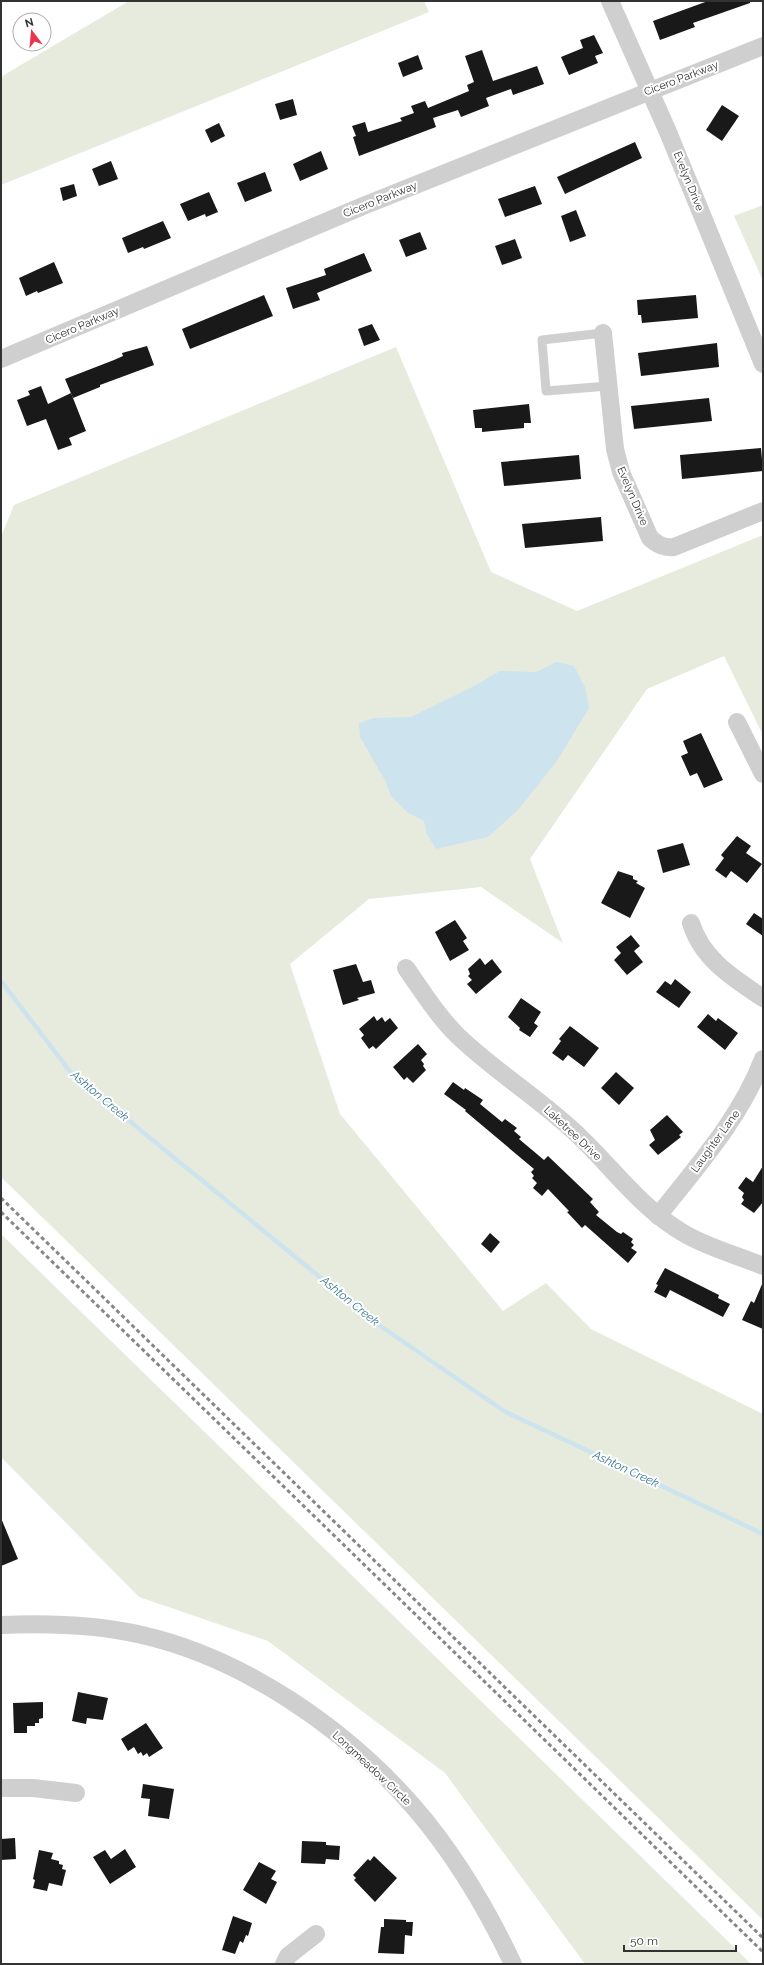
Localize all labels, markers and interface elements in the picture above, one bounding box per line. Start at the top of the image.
north arrow [12,12,52,52]
text: N [24,15,35,30]
street label: Cicero Parkway [642,58,720,99]
street label: Evelyn Drive [671,150,707,213]
street label: Cicero Parkway [341,179,419,220]
street label: Cicero Parkway [44,304,121,347]
street label: Evelyn Drive [614,465,651,528]
water label: Ashton Creek [67,1067,132,1125]
street label: Laketree Drive [541,1103,604,1164]
street label: Laughter Lane [688,1107,743,1175]
water label: Ashton Creek [317,1272,383,1329]
water label: Ashton Creek [590,1447,662,1491]
street label: Longmeadow Circle [330,1729,414,1808]
scale bar [624,1927,736,1953]
text: 50 m [630,1934,658,1948]

